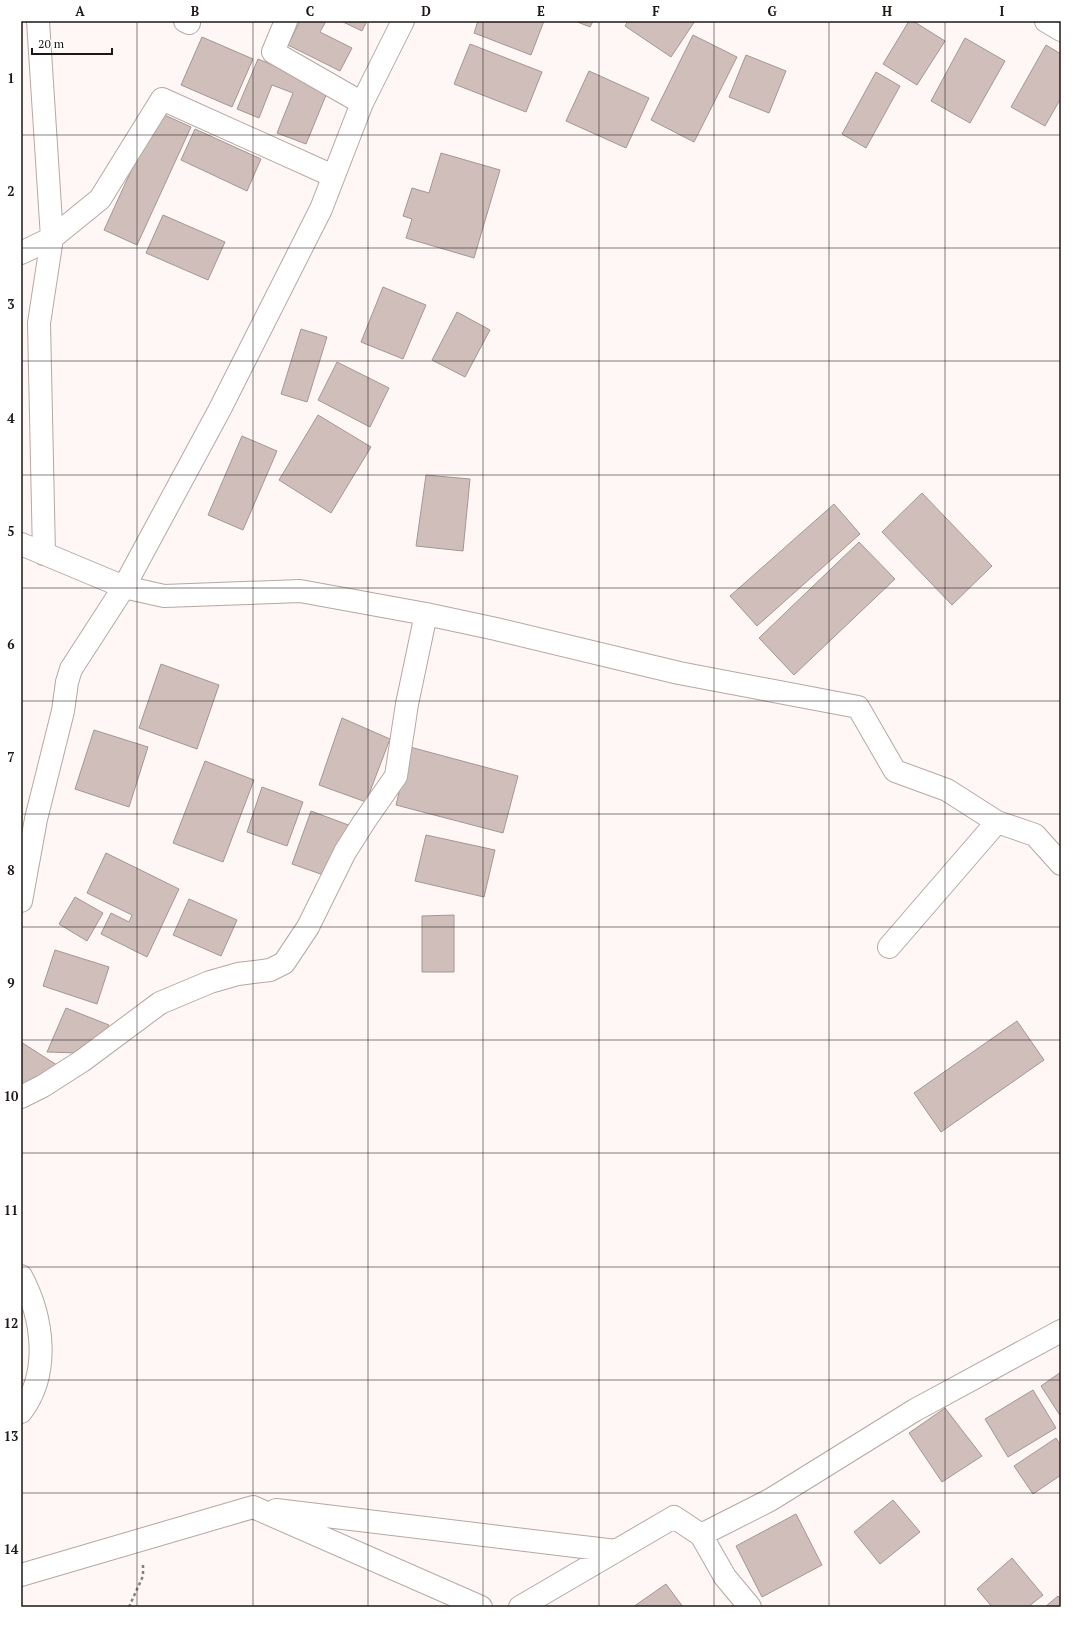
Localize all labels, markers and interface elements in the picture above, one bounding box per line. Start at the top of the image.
text: A [75,2,85,20]
text: B [191,2,199,20]
text: C [306,2,314,20]
text: D [421,2,431,20]
text: E [537,2,545,20]
text: F [652,2,660,20]
text: G [767,2,777,20]
text: H [882,2,892,20]
text: I [1000,2,1005,20]
scale bar [32,30,112,56]
text: 20 m [38,36,65,51]
text: 1 [7,69,15,87]
text: 2 [7,182,15,200]
text: 3 [7,295,15,313]
text: 4 [7,409,15,427]
text: 5 [7,522,15,540]
text: 6 [7,635,15,653]
text: 7 [7,748,15,766]
text: 8 [7,861,15,879]
text: 9 [7,974,15,992]
text: 10 [4,1087,19,1105]
text: 11 [4,1201,18,1219]
text: 12 [4,1314,18,1332]
text: 13 [4,1427,18,1445]
text: 14 [4,1540,19,1558]

